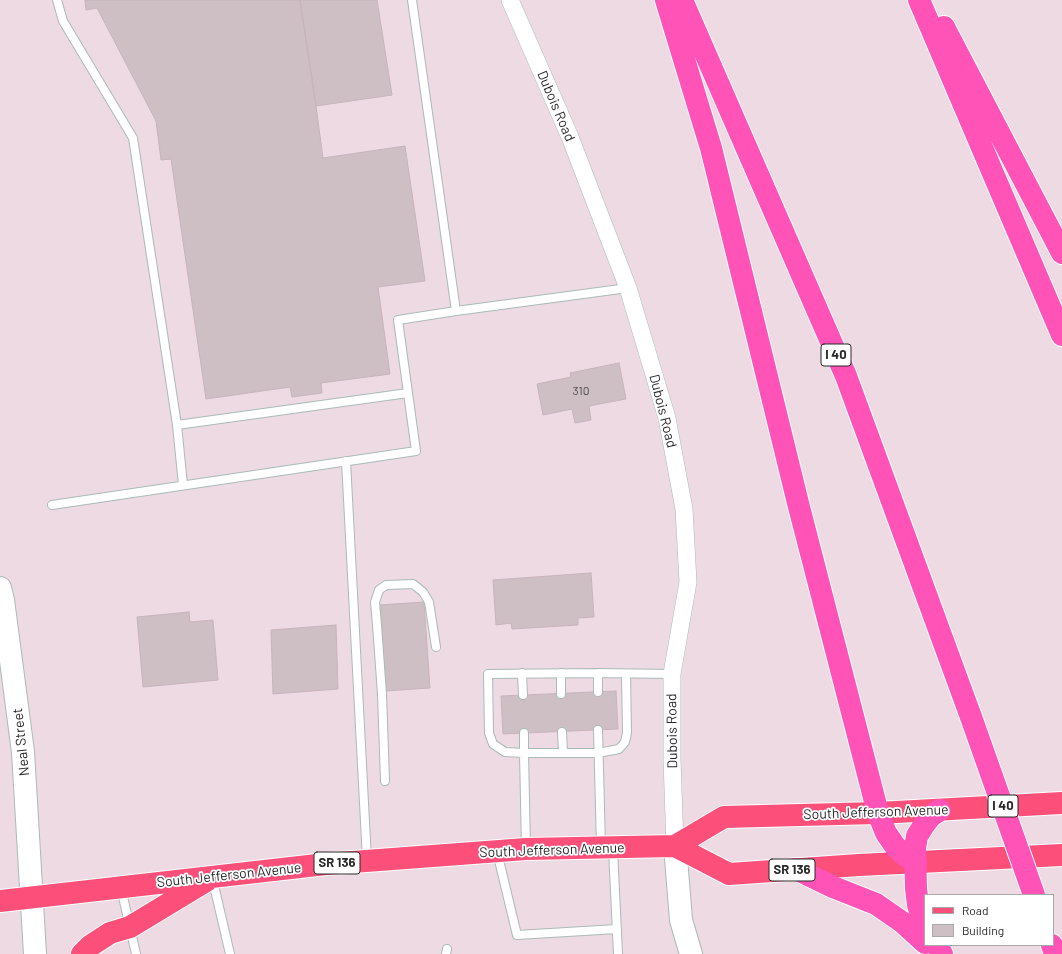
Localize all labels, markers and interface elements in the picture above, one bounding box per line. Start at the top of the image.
street label: Dubois Road [534,68,578,144]
road number: I 40 [821,344,851,366]
street label: Dubois Road [646,372,680,450]
house number: 310 [572,384,590,398]
street label: Dubois Road [663,693,681,769]
street label: Neal Street [9,707,33,777]
road number: I 40 [988,795,1018,817]
street label: South Jefferson Avenue [803,801,949,823]
street label: South Jefferson Avenue [479,839,625,861]
road number: SR 136 [314,852,360,874]
street label: South Jefferson Avenue [156,859,302,891]
road number: SR 136 [769,859,815,881]
legend [924,894,1054,946]
text: Road [962,903,989,917]
text: Building [962,923,1004,937]

